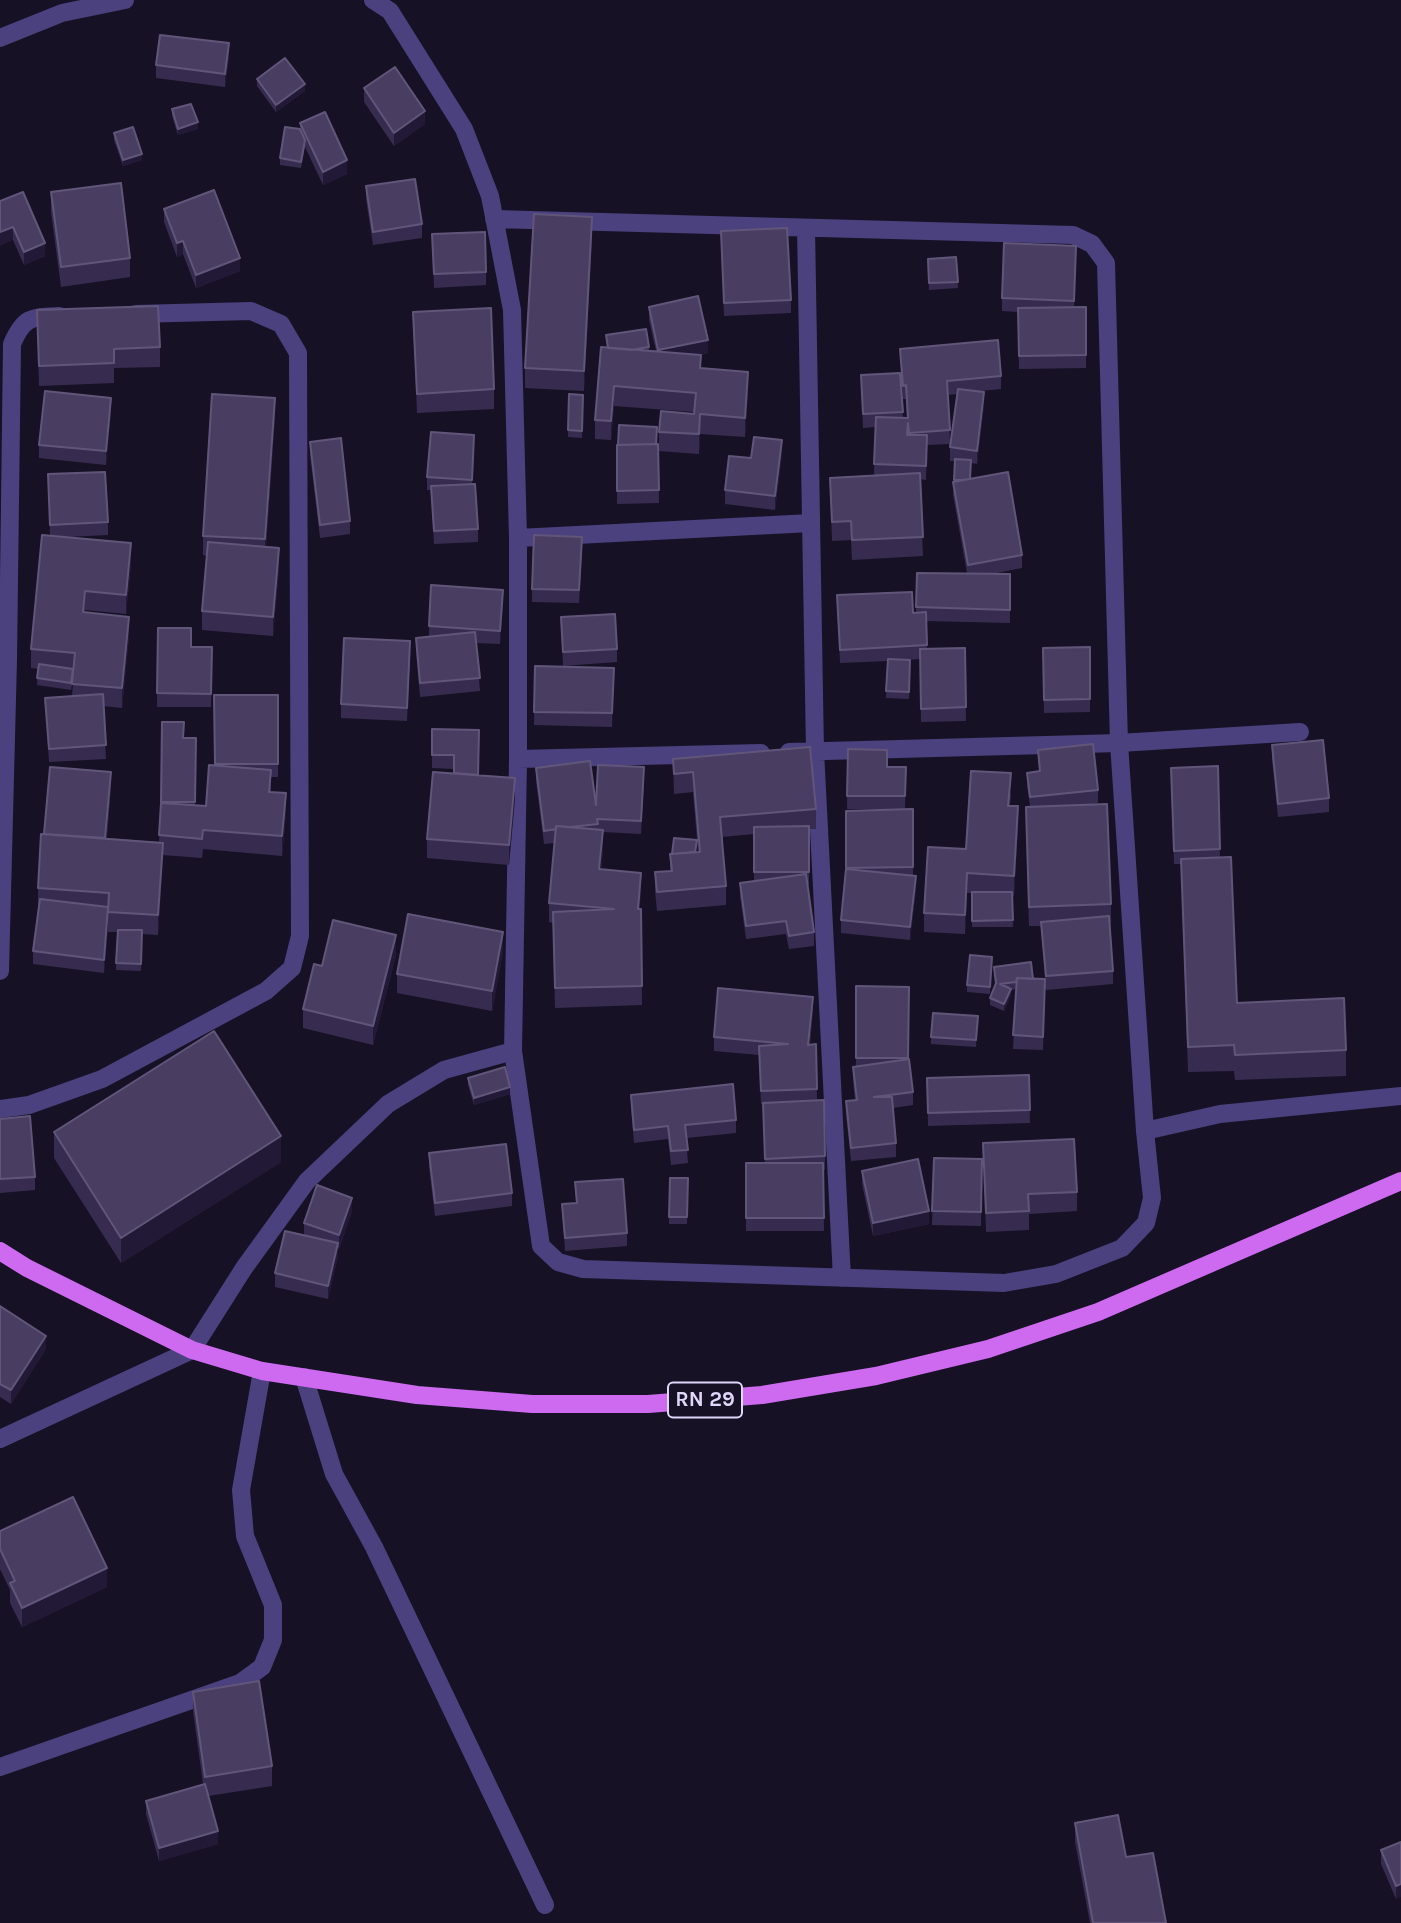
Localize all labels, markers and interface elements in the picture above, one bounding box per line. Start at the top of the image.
road number: RN 29 [668,1382,742,1418]

